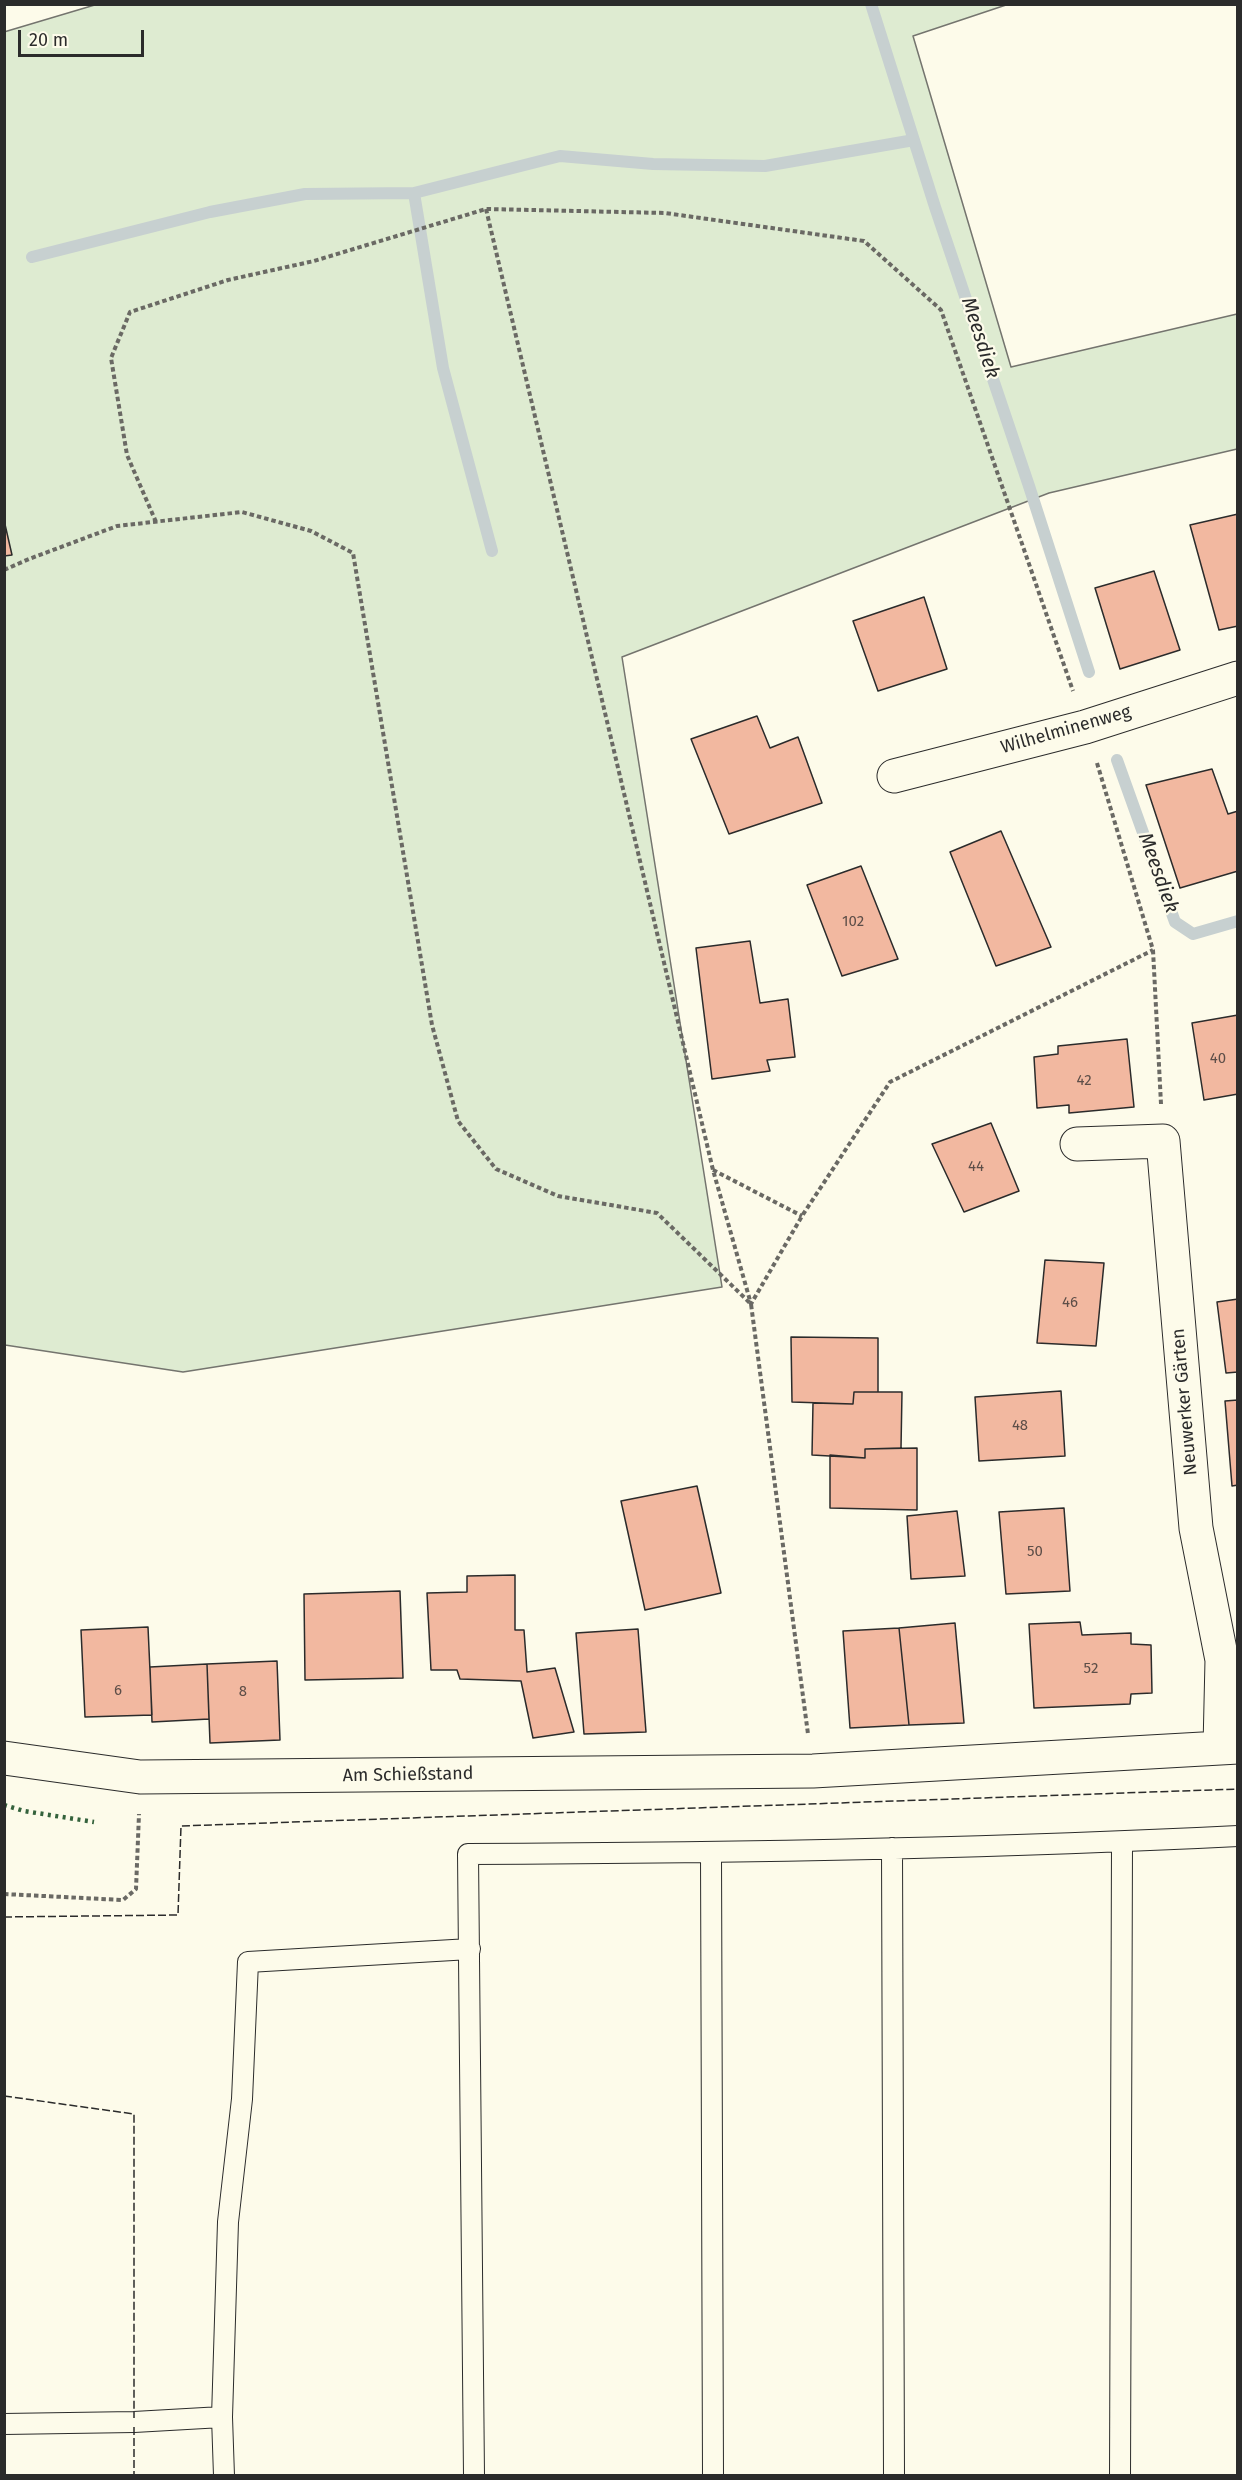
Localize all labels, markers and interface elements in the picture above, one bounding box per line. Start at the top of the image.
scale bar [21,18,147,56]
text: 20 m [29,29,68,51]
water label: Meesdiek [956,294,1004,382]
street label: Wilhelminenweg [998,701,1134,759]
water label: Meesdiek [1132,830,1184,916]
house number: 102 [842,913,864,931]
house number: 40 [1210,1050,1226,1068]
house number: 42 [1076,1072,1092,1090]
house number: 44 [968,1158,984,1176]
house number: 46 [1062,1294,1078,1312]
street label: Neuwerker Gärten [1168,1328,1202,1476]
house number: 48 [1012,1417,1028,1435]
house number: 50 [1027,1543,1043,1561]
house number: 52 [1084,1660,1098,1678]
house number: 6 [114,1682,122,1700]
house number: 8 [239,1683,247,1701]
street label: Am Schießstand [342,1763,474,1787]

